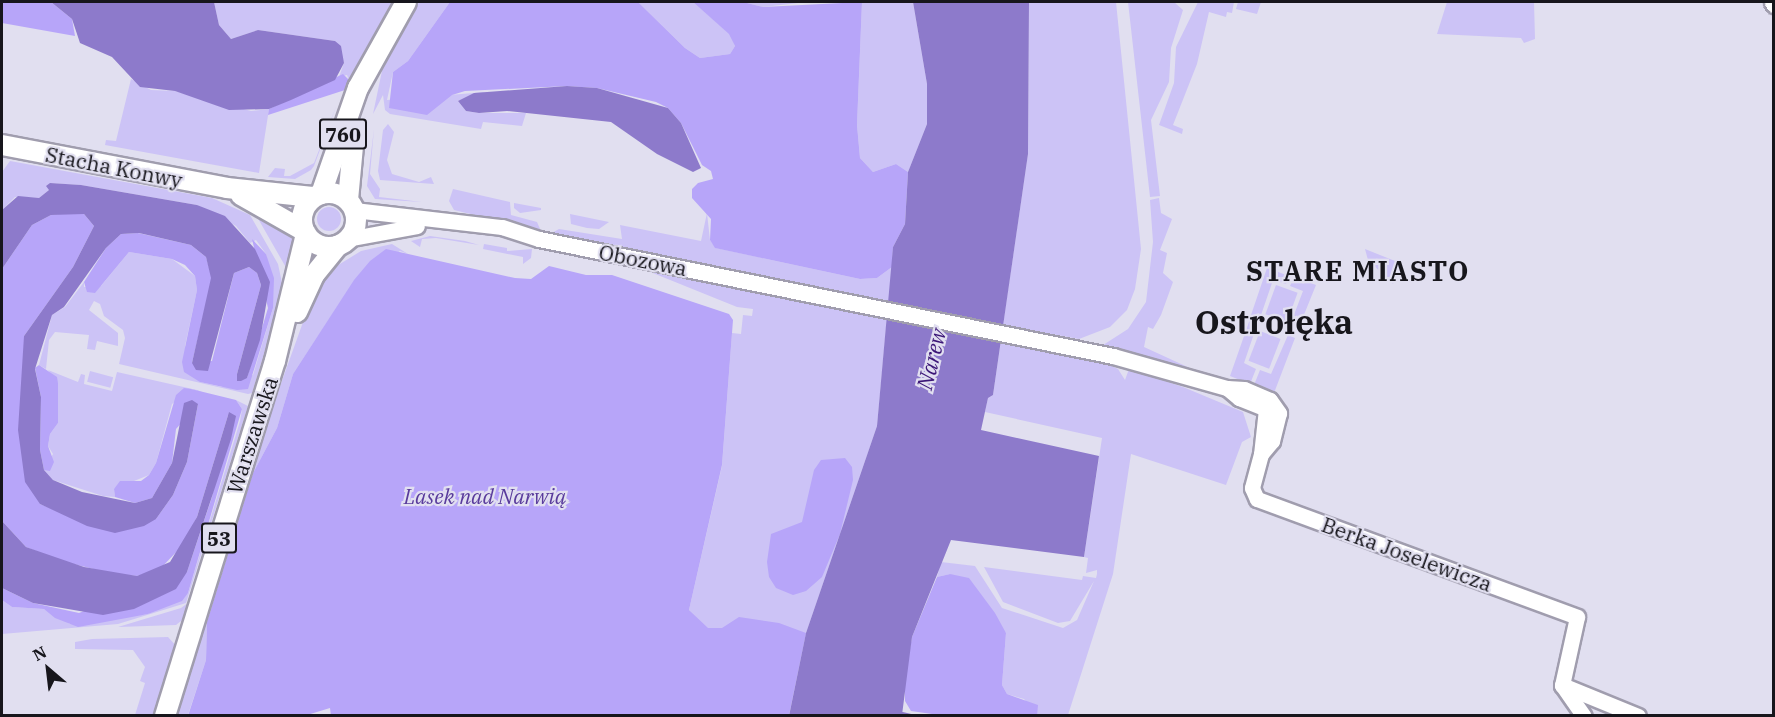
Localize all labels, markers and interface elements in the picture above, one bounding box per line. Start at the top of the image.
road number: 760 [319,117,367,151]
street label: Stacha Konwy [43,141,185,193]
street label: Obozowa [597,239,689,281]
district label: STARE MIASTO [1246,255,1470,287]
district label: Ostrołęka [1195,302,1353,342]
water label: Narew [911,326,951,392]
street label: Warszawska [221,373,283,497]
park label: Lasek nad Narwią [404,483,566,509]
street label: Berka Joselewicza [1318,511,1496,597]
road number: 53 [201,521,237,555]
north arrow [18,639,78,699]
text: N [29,641,50,665]

